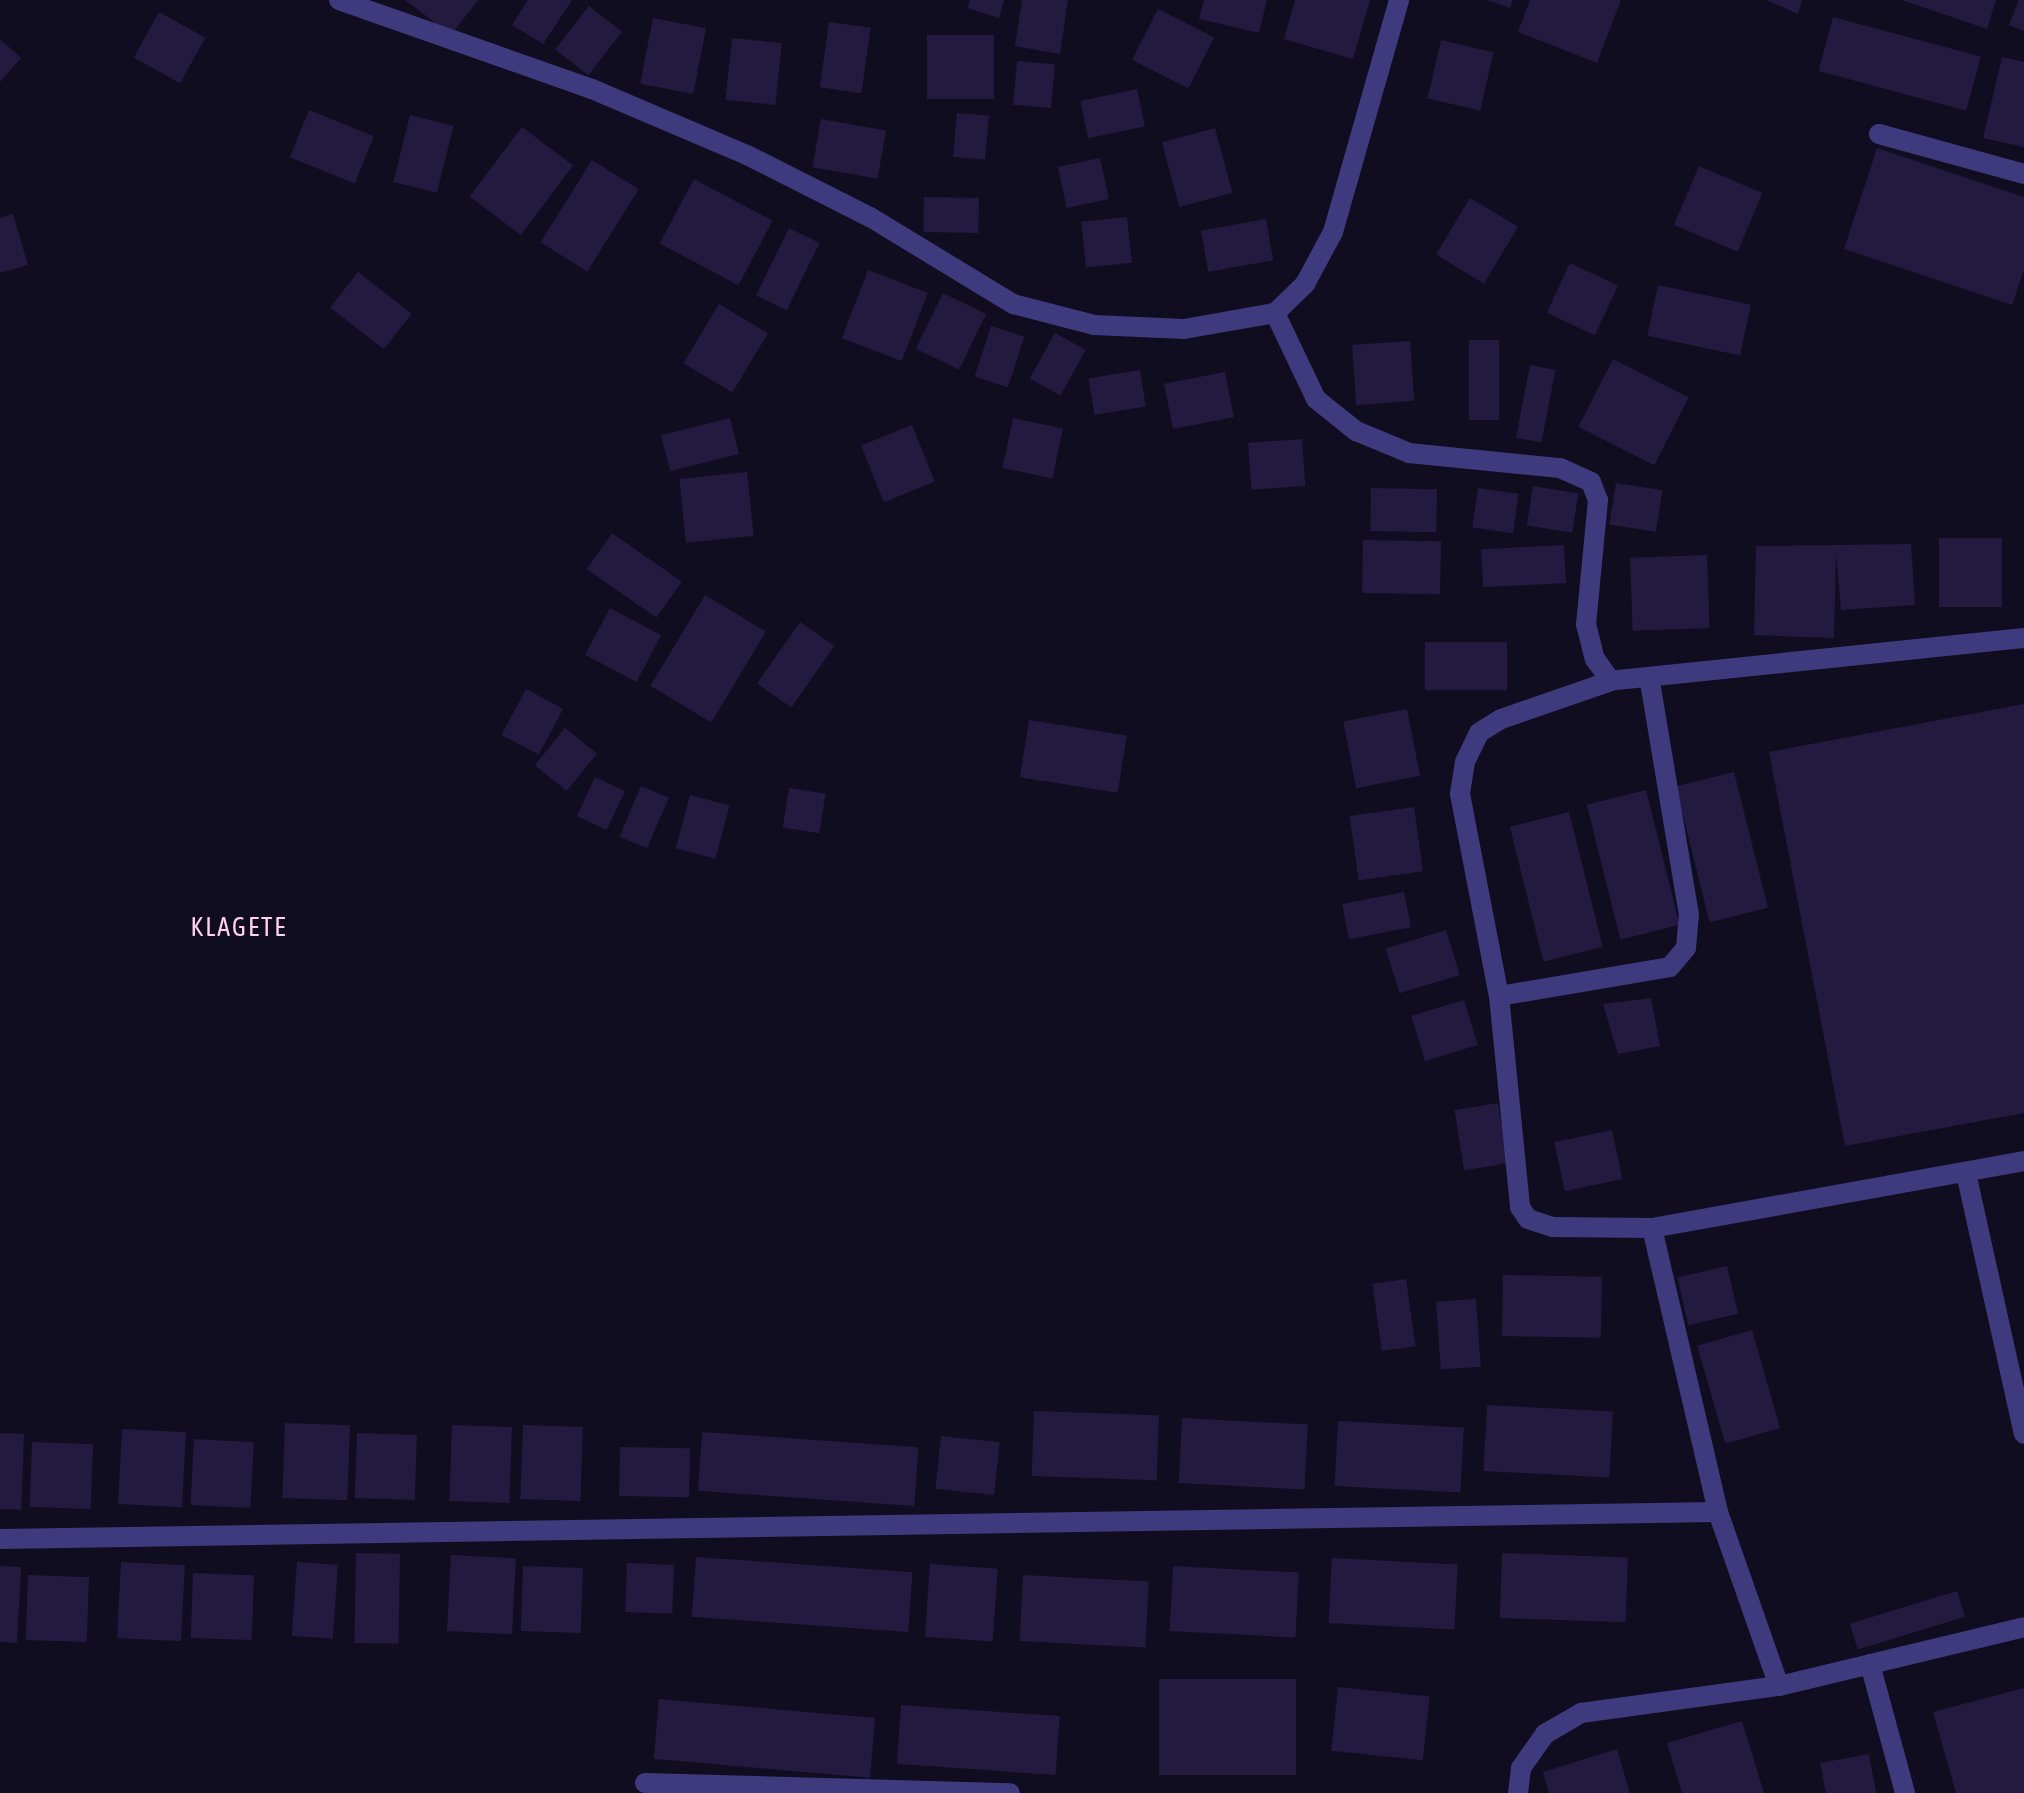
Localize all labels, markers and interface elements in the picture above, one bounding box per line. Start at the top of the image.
district label: KLAGETE [191,912,287,944]

